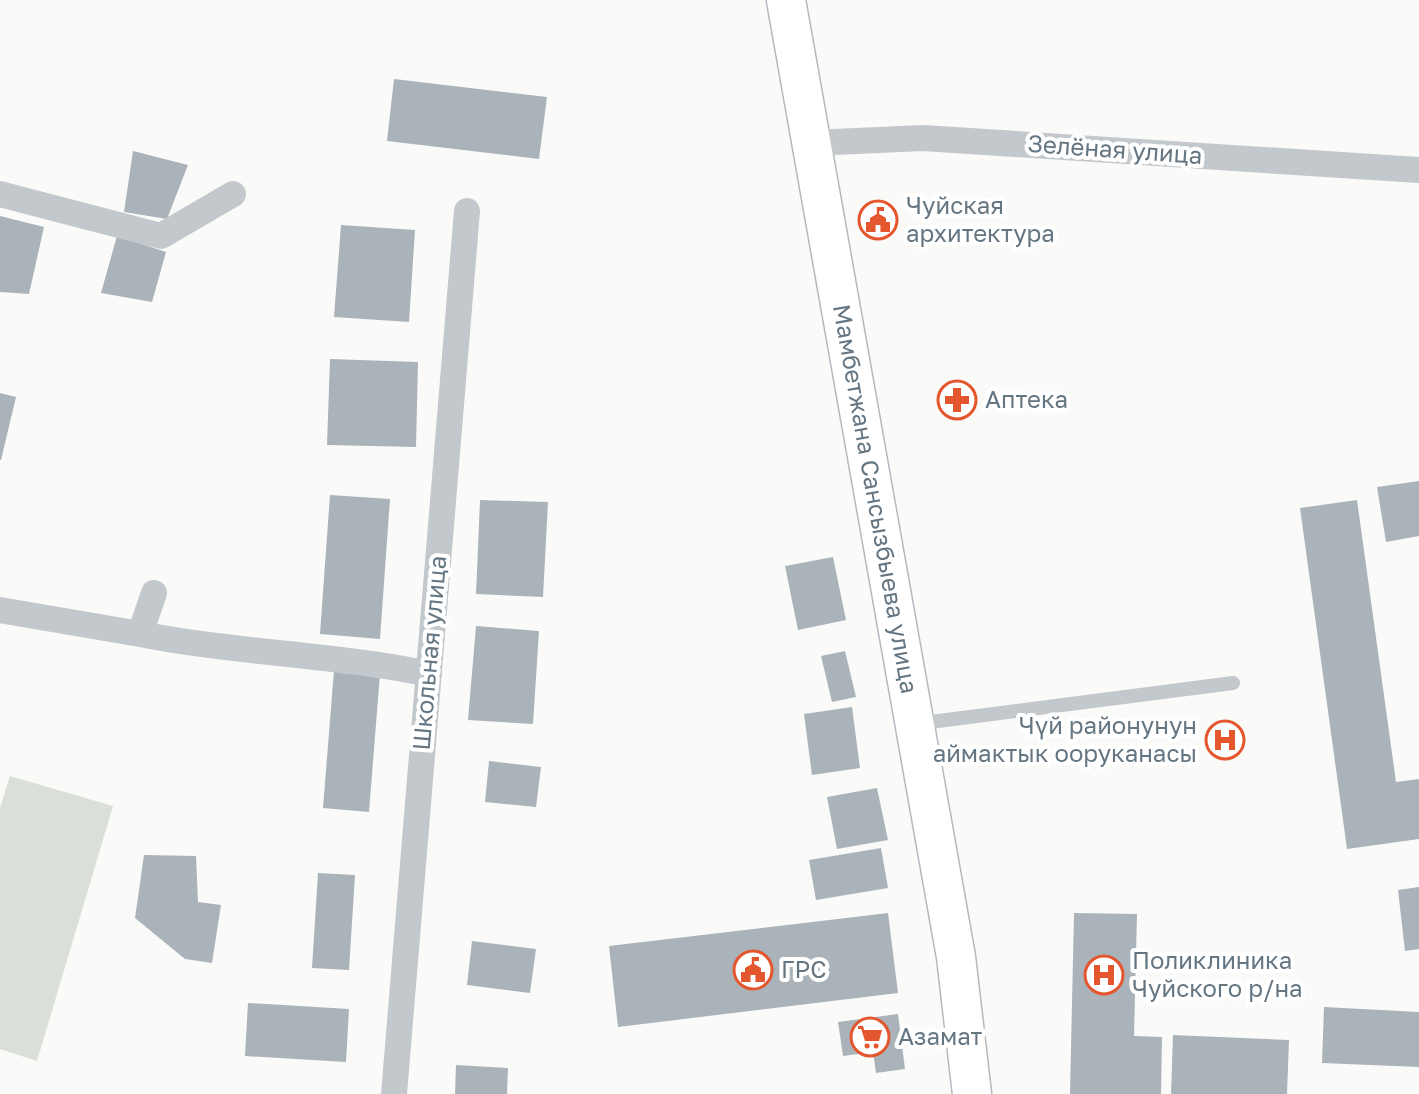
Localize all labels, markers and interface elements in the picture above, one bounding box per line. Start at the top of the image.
street label: Зелёная улица [1027,128,1204,169]
place label: Чуйская архитектура [906,190,1055,247]
public building icon: Чуйская архитектура [857,199,899,241]
street label: Мамбетжана Сансызбыева улица [828,302,925,696]
pharmacy icon: Аптека [936,379,978,421]
place label: Аптека [985,384,1068,413]
street label: Школьная улица [406,554,451,752]
place label: Чүй районунун аймактык ооруканасы [933,710,1197,767]
hospital icon: Чүй районунун аймактык ооруканасы [1204,719,1246,761]
place label: Поликлиника Чуйского р/на [1132,945,1303,1002]
public building icon: ГРС [732,949,774,991]
place label: ГРС [781,954,826,983]
hospital icon: Поликлиника Чуйского р/на [1083,954,1125,996]
supermarket icon: Азамат [849,1016,891,1058]
place label: Азамат [898,1021,983,1050]

